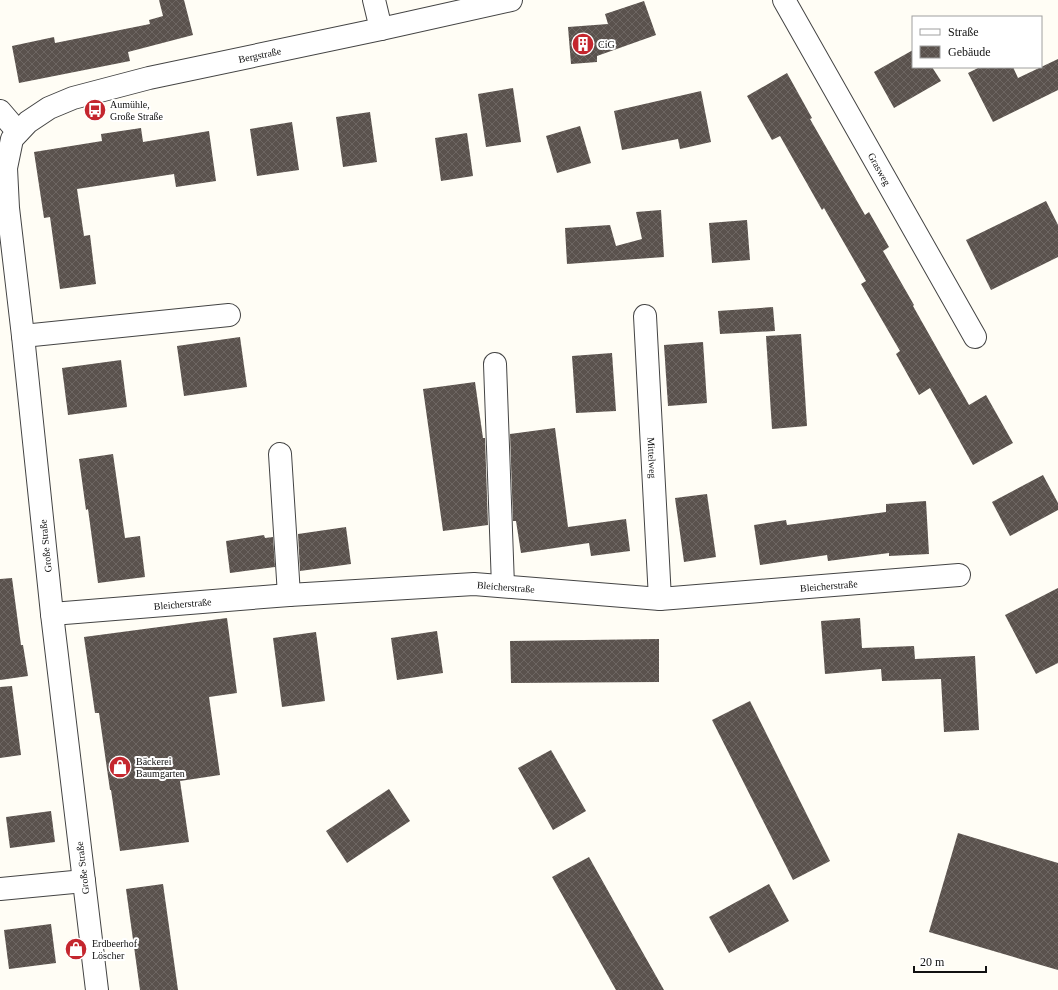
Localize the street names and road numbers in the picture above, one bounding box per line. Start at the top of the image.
street label: Bergstraße [237,45,283,65]
street label: Grasweg [866,151,893,187]
street label: Mittelweg [645,437,659,479]
street label: Große Straße [37,518,54,573]
street label: Bleicherstraße [800,578,859,594]
street label: Bleicherstraße [476,579,536,595]
street label: Bleicherstraße [153,596,212,612]
street label: Große Straße [74,840,91,895]

